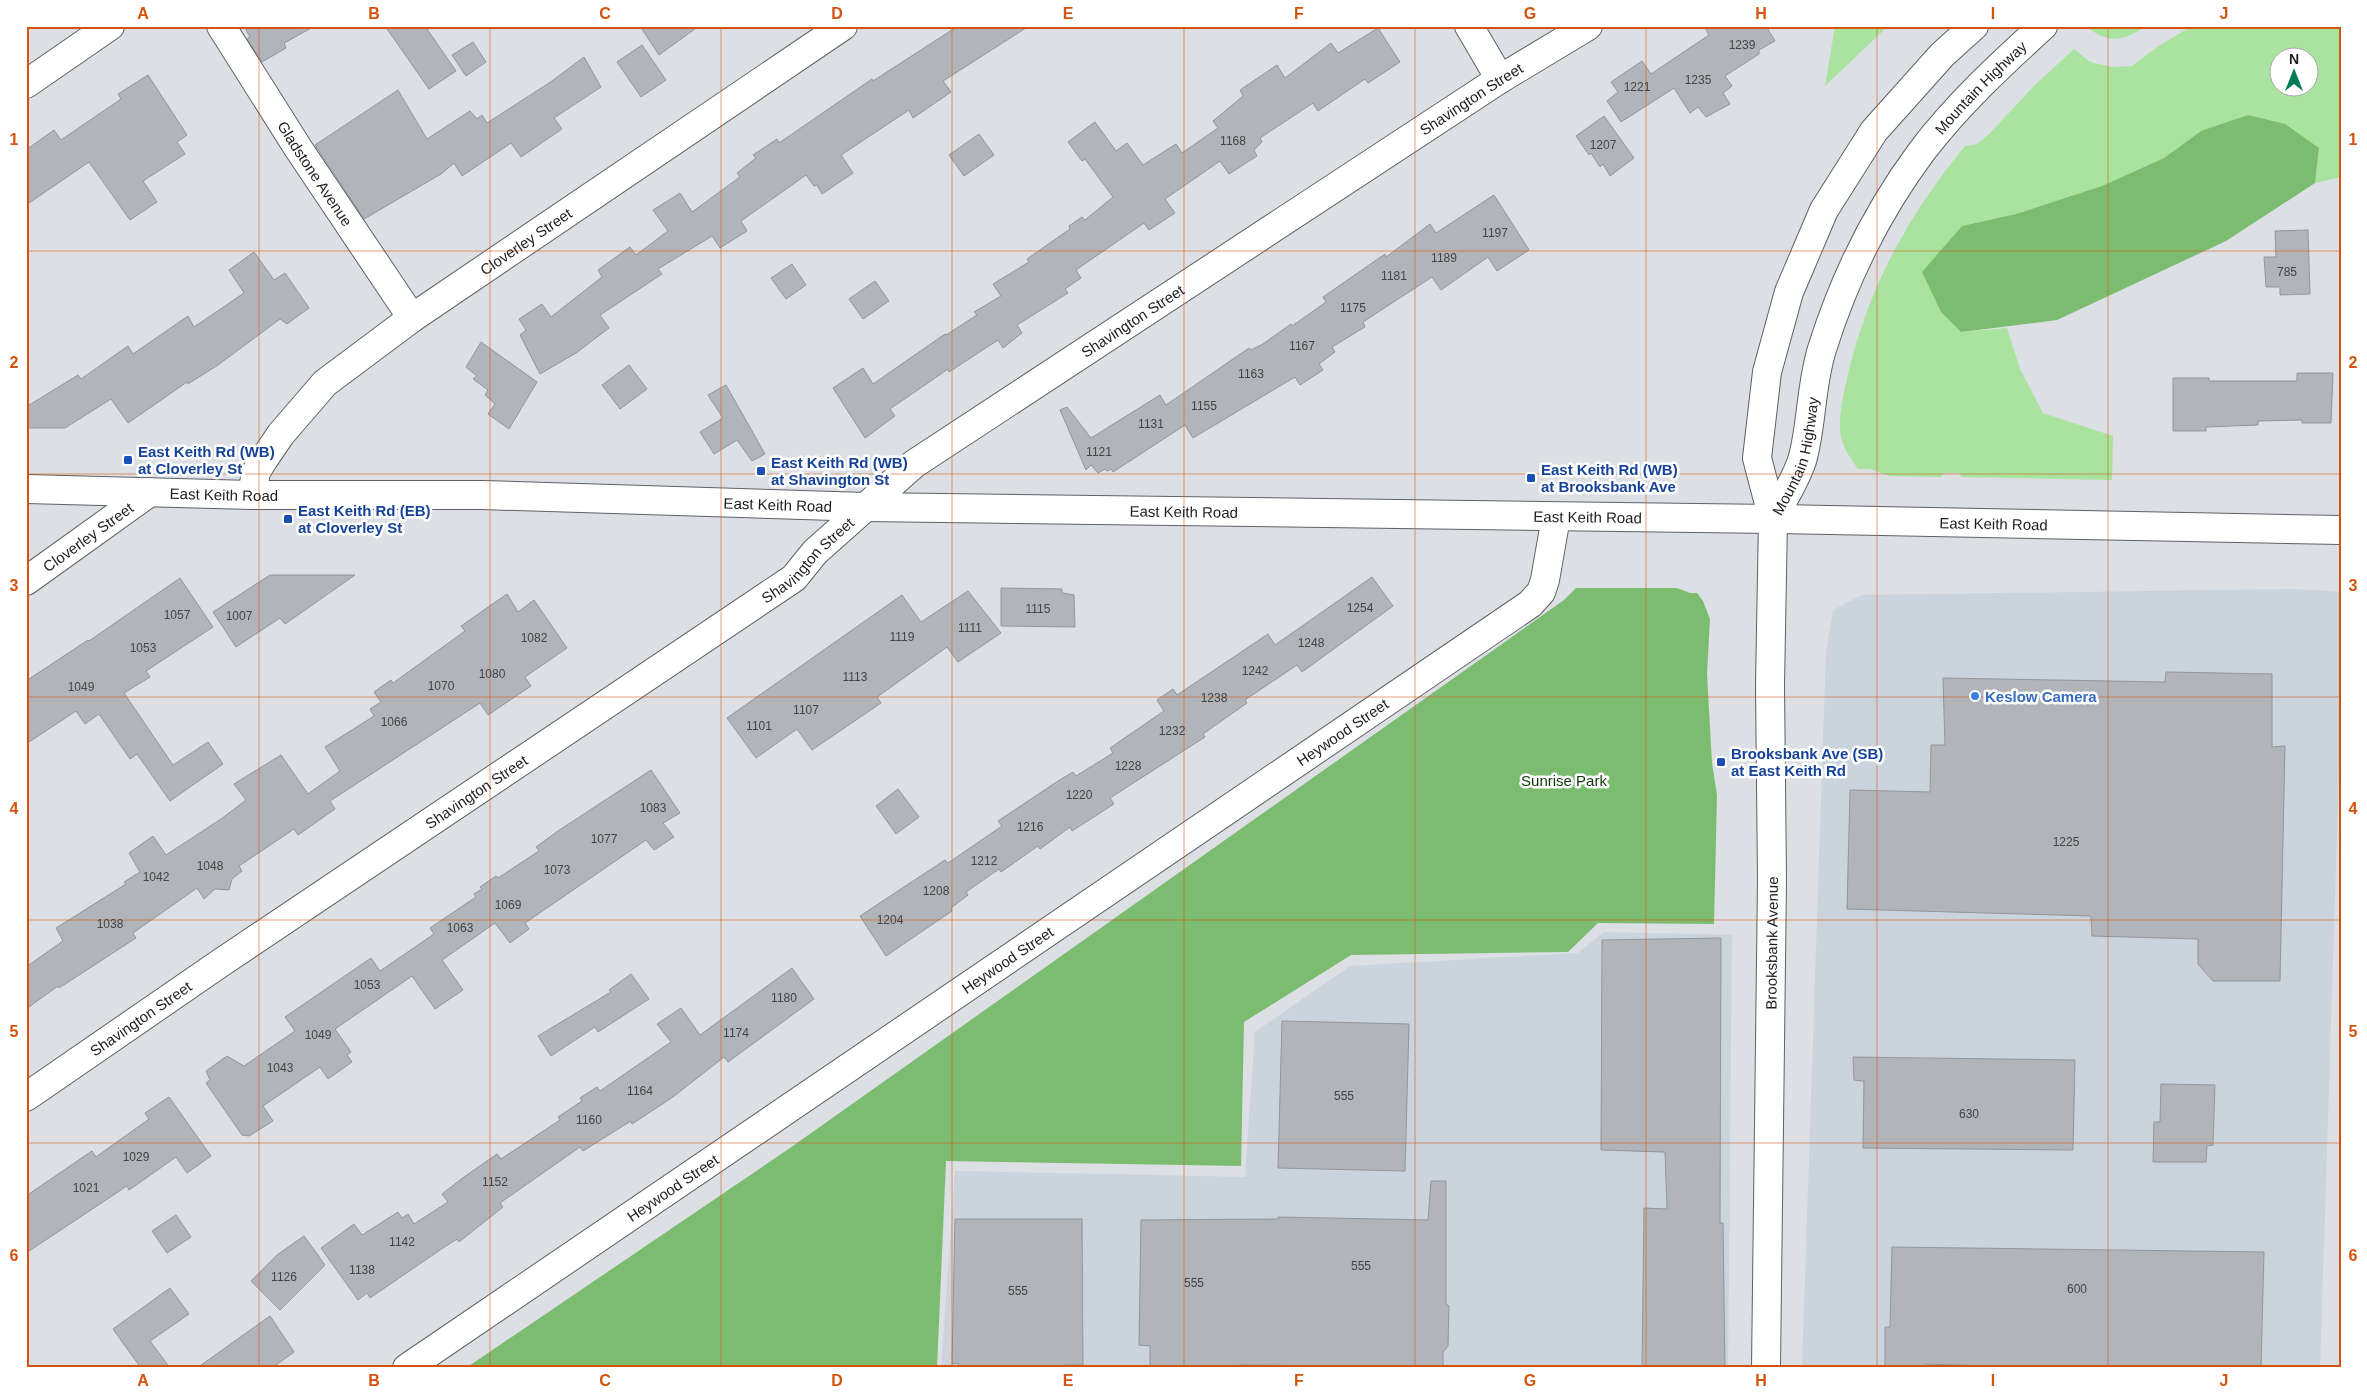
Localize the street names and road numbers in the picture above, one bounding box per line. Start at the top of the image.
street label: Mountain Highway [1931,37,2030,137]
street label: Shavington Street [1416,59,1526,138]
street label: Gladstone Avenue [275,118,356,229]
street label: Cloverley Street [477,204,575,278]
street label: Shavington Street [1078,280,1188,360]
street label: Mountain Highway [1768,396,1821,518]
street label: East Keith Road [169,484,278,504]
street label: East Keith Road [723,494,832,514]
street label: Cloverley Street [39,498,137,575]
street label: East Keith Road [1129,502,1238,520]
street label: East Keith Road [1533,507,1642,526]
street label: Shavington Street [758,513,857,606]
street label: East Keith Road [1939,514,2048,533]
street label: Heywood Street [1293,694,1392,769]
street label: Shavington Street [422,751,531,832]
street label: Brooksbank Avenue [1762,876,1781,1010]
street label: Heywood Street [958,922,1057,997]
street label: Shavington Street [87,977,195,1059]
street label: Heywood Street [623,1150,722,1225]

